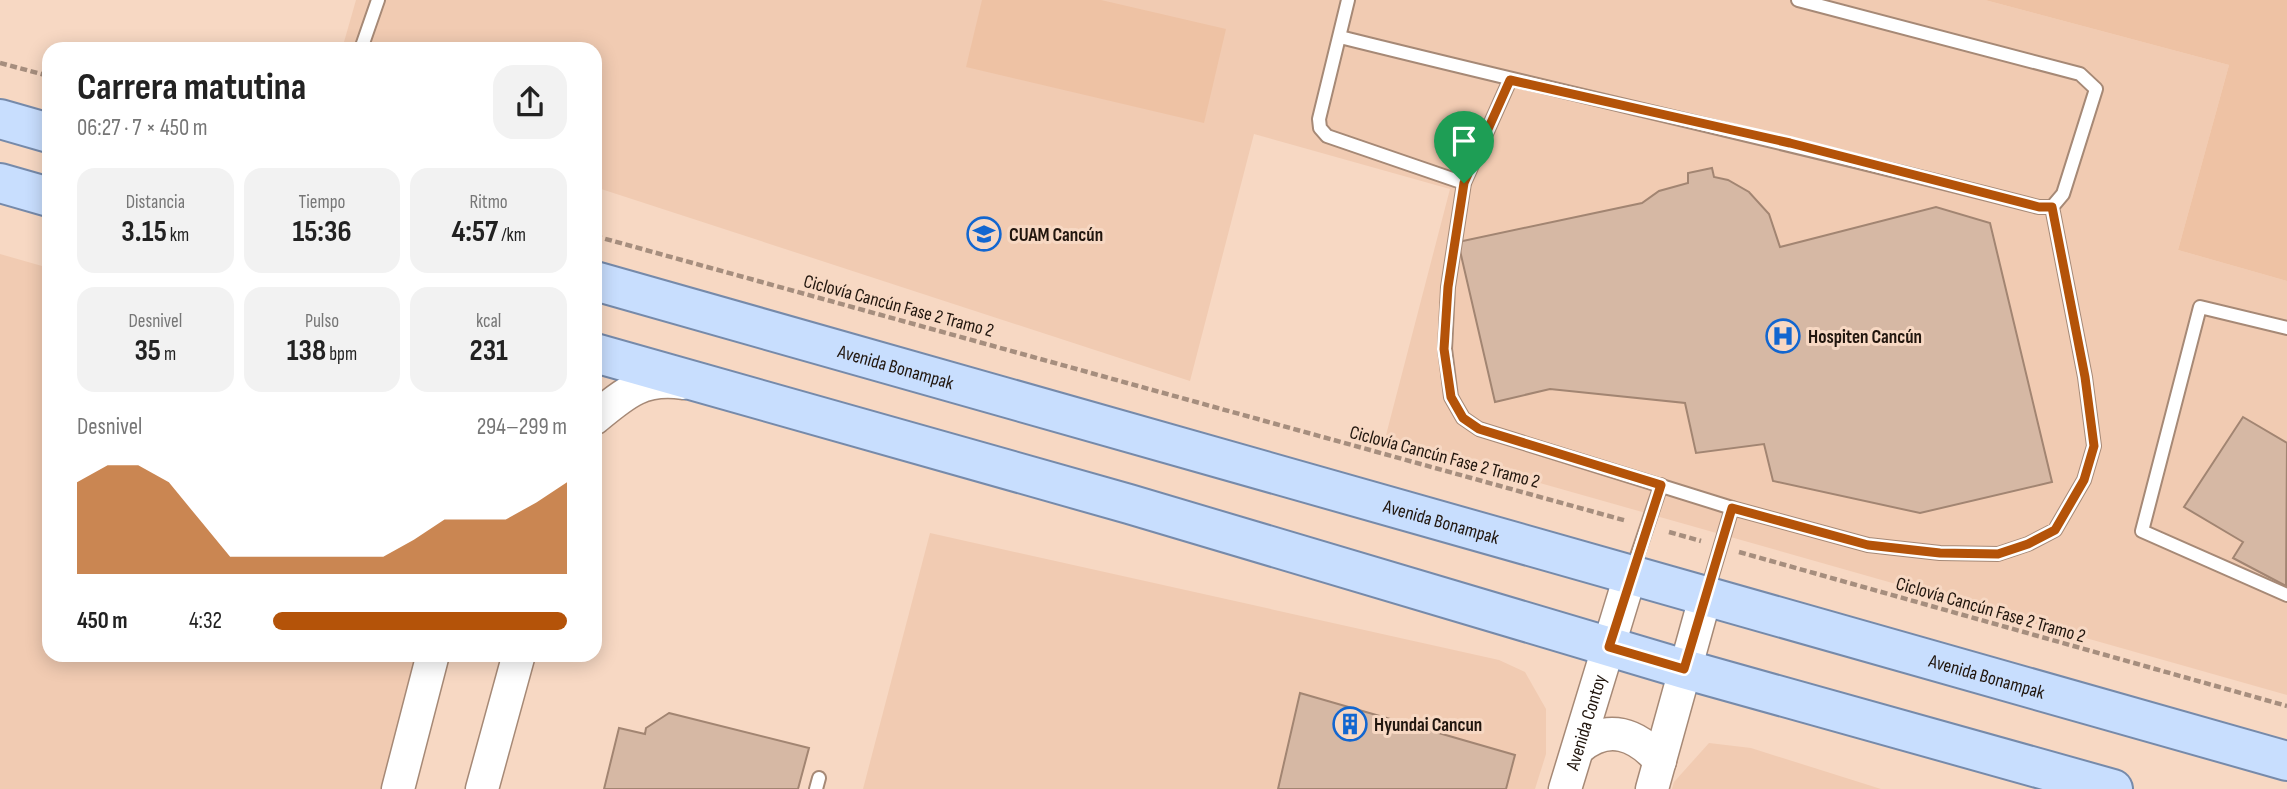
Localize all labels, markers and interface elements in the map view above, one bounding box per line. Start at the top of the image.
text: Carrera matutina [77,65,306,110]
button: share [493,65,567,139]
pin [1434,111,1494,183]
text: 06:27 · 7 × 450 m [77,114,208,142]
icon: arrive [1445,122,1483,160]
text: Distancia [126,191,185,214]
text: Tiempo [299,191,345,214]
text: Ritmo [470,191,508,214]
text: 3.15 [121,214,167,250]
text: 15:36 [292,214,352,250]
text: 4:57 [451,214,498,250]
school or university icon: CUAM Cancún [965,215,1003,253]
text: km [167,224,189,247]
text: /km [498,224,526,247]
place label: CUAM Cancún [1009,224,1103,247]
street label: Ciclovía Cancún Fase 2 Tramo 2 [801,270,996,343]
text: Desnivel [128,310,182,333]
text: Pulso [305,310,339,333]
text: kcal [476,310,501,333]
hospital icon: Hospiten Cancún [1764,317,1802,355]
place label: Hospiten Cancún [1808,326,1922,349]
text: 35 [134,333,161,369]
text: 138 [287,333,326,369]
text: 231 [469,333,508,369]
street label: Avenida Bonampak [834,340,957,395]
text: m [161,343,176,366]
text: bpm [326,343,357,366]
text: Desnivel [77,413,142,441]
text: 294–299 m [477,413,567,441]
street label: Ciclovía Cancún Fase 2 Tramo 2 [1347,421,1542,494]
street label: Avenida Bonampak [1380,495,1502,550]
street label: Ciclovía Cancún Fase 2 Tramo 2 [1893,572,2088,649]
text: 450 m [77,607,128,635]
text: 4:32 [189,607,222,635]
street label: Avenida Bonampak [1925,650,2048,705]
street label: Avenida Contoy [1561,671,1612,774]
building icon: Hyundai Cancun [1331,705,1369,743]
place label: Hyundai Cancun [1374,714,1482,737]

